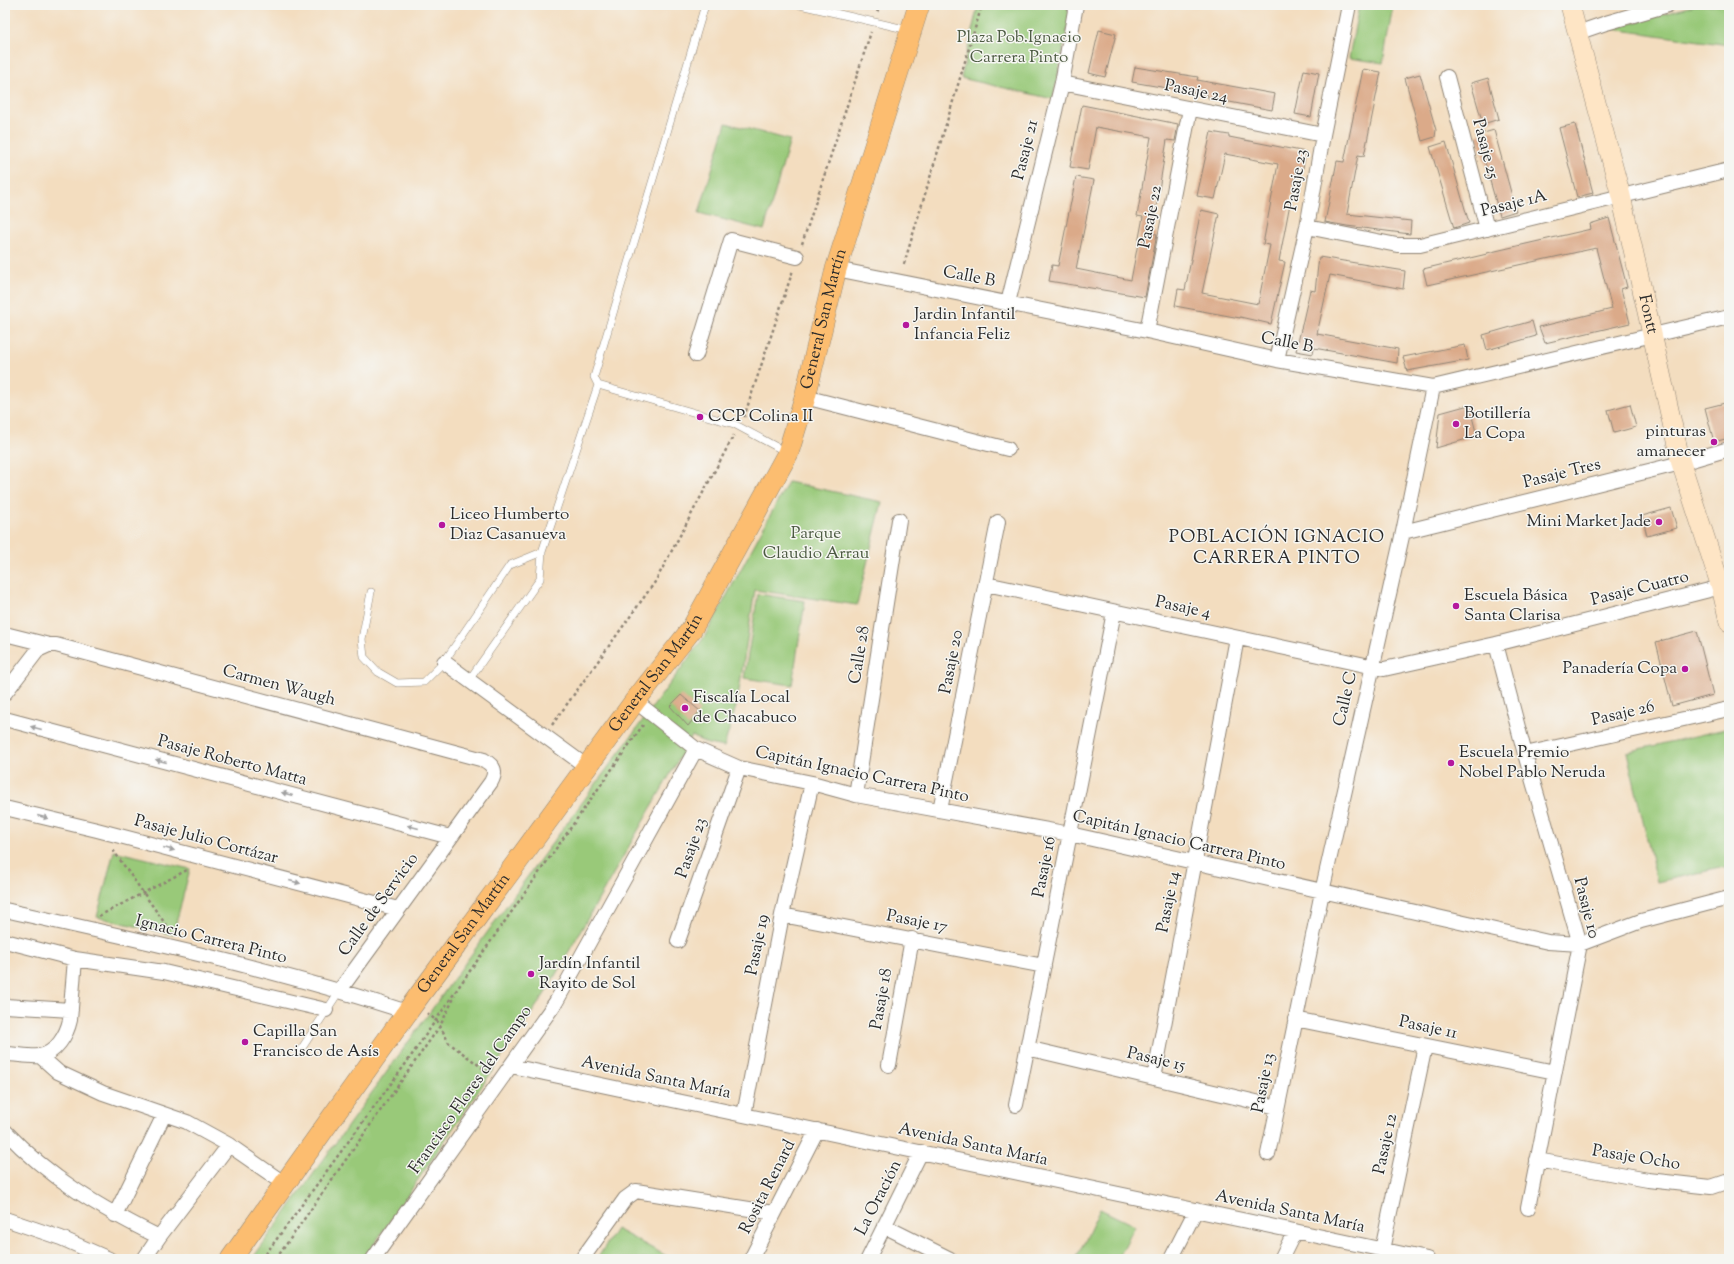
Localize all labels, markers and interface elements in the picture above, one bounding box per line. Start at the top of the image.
park label: Plaza Pob.Ignacio Carrera Pinto [957,26,1081,70]
street label: Pasaje 24 [1162,74,1230,110]
street label: Pasaje 25 [1465,116,1505,182]
street label: Pasaje 21 [1007,117,1045,183]
street label: Pasaje 23 [1280,147,1314,213]
street label: Pasaje 22 [1133,183,1169,251]
street label: Pasaje 1A [1478,184,1550,224]
street label: General San Martín [795,246,854,392]
street label: Calle B [941,260,998,294]
street label: Fontt [1632,292,1664,337]
place label: Jardin Infantil Infancia Feliz [913,303,1016,347]
marker: Jardin Infantil Infancia Feliz [901,320,911,330]
street label: Calle B [1259,326,1316,360]
place label: Botillería La Copa [1464,402,1531,446]
place label: CCP Colina II [708,405,814,429]
marker: CCP Colina II [695,412,705,422]
marker: Botillería La Copa [1451,419,1461,429]
place label: pinturas amanecer [1636,420,1707,464]
marker: pinturas amanecer [1709,437,1719,447]
street label: Pasaje Tres [1521,453,1604,495]
place label: Liceo Humberto Diaz Casanueva [450,503,569,547]
place label: Mini Market Jade [1526,510,1651,534]
marker: Mini Market Jade [1654,517,1664,527]
marker: Liceo Humberto Diaz Casanueva [437,520,447,530]
park label: Parque Claudio Arrau [763,522,870,566]
district label: POBLACIÓN IGNACIO CARRERA PINTO [1169,524,1385,572]
street label: Pasaje Cuatro [1588,565,1692,613]
place label: Escuela Básica Santa Clarisa [1464,584,1568,628]
street label: Pasaje 4 [1153,590,1213,626]
marker: Escuela Básica Santa Clarisa [1451,601,1461,611]
street label: General San Martín [603,610,710,738]
street label: Calle 28 [844,624,876,686]
street label: Pasaje 20 [934,628,970,696]
place label: Panadería Copa [1563,657,1677,681]
street label: Carmen Waugh [220,659,338,713]
marker: Panadería Copa [1680,664,1690,674]
street label: Calle C [1328,669,1364,729]
place label: Fiscalía Local de Chacabuco [693,686,797,730]
street label: Pasaje 26 [1589,695,1657,733]
marker: Fiscalía Local de Chacabuco [680,703,690,713]
one-way arrow [29,724,42,730]
street label: Pasaje Roberto Matta [155,730,309,793]
street label: Capitán Ignacio Carrera Pinto [753,741,971,809]
place label: Escuela Premio Nobel Pablo Neruda [1459,741,1606,785]
one-way arrow [155,758,167,764]
marker: Escuela Premio Nobel Pablo Neruda [1446,758,1456,768]
one-way arrow [281,791,293,797]
street label: Capitán Ignacio Carrera Pinto [1070,805,1288,877]
street label: Pasaje Julio Cortázar [131,809,281,871]
one-way arrow [37,814,49,820]
street label: Pasaje 23 [670,814,714,882]
one-way arrow [406,824,419,830]
street label: Pasaje 16 [1027,834,1063,900]
one-way arrow [163,846,175,852]
street label: Calle de Servicio [333,848,425,962]
street label: General San Martín [412,869,517,999]
street label: Pasaje 14 [1151,869,1187,935]
street label: Pasaje 10 [1567,875,1605,941]
one-way arrow [288,879,301,885]
street label: Pasaje 17 [884,904,950,940]
street label: Ignacio Carrera Pinto [133,910,289,970]
street label: Pasaje 19 [740,912,776,978]
place label: Jardín Infantil Rayito de Sol [538,952,641,996]
street label: Pasaje 18 [865,966,899,1032]
marker: Jardín Infantil Rayito de Sol [526,969,536,979]
street label: Francisco Flores del Campo [404,1001,538,1179]
street label: Pasaje 11 [1396,1010,1460,1046]
place label: Capilla San Francisco de Asís [253,1020,379,1064]
marker: Capilla San Francisco de Asís [240,1037,250,1047]
street label: Pasaje 15 [1124,1042,1188,1078]
street label: Avenida Santa María [579,1050,733,1106]
street label: Pasaje 13 [1246,1051,1282,1115]
street label: Pasaje 12 [1368,1111,1404,1177]
street label: Avenida Santa María [896,1117,1050,1173]
street label: Rosita Renard [734,1135,802,1238]
street label: Pasaje Ocho [1590,1139,1682,1177]
street label: La Oración [850,1156,908,1240]
street label: Avenida Santa María [1213,1184,1367,1240]

